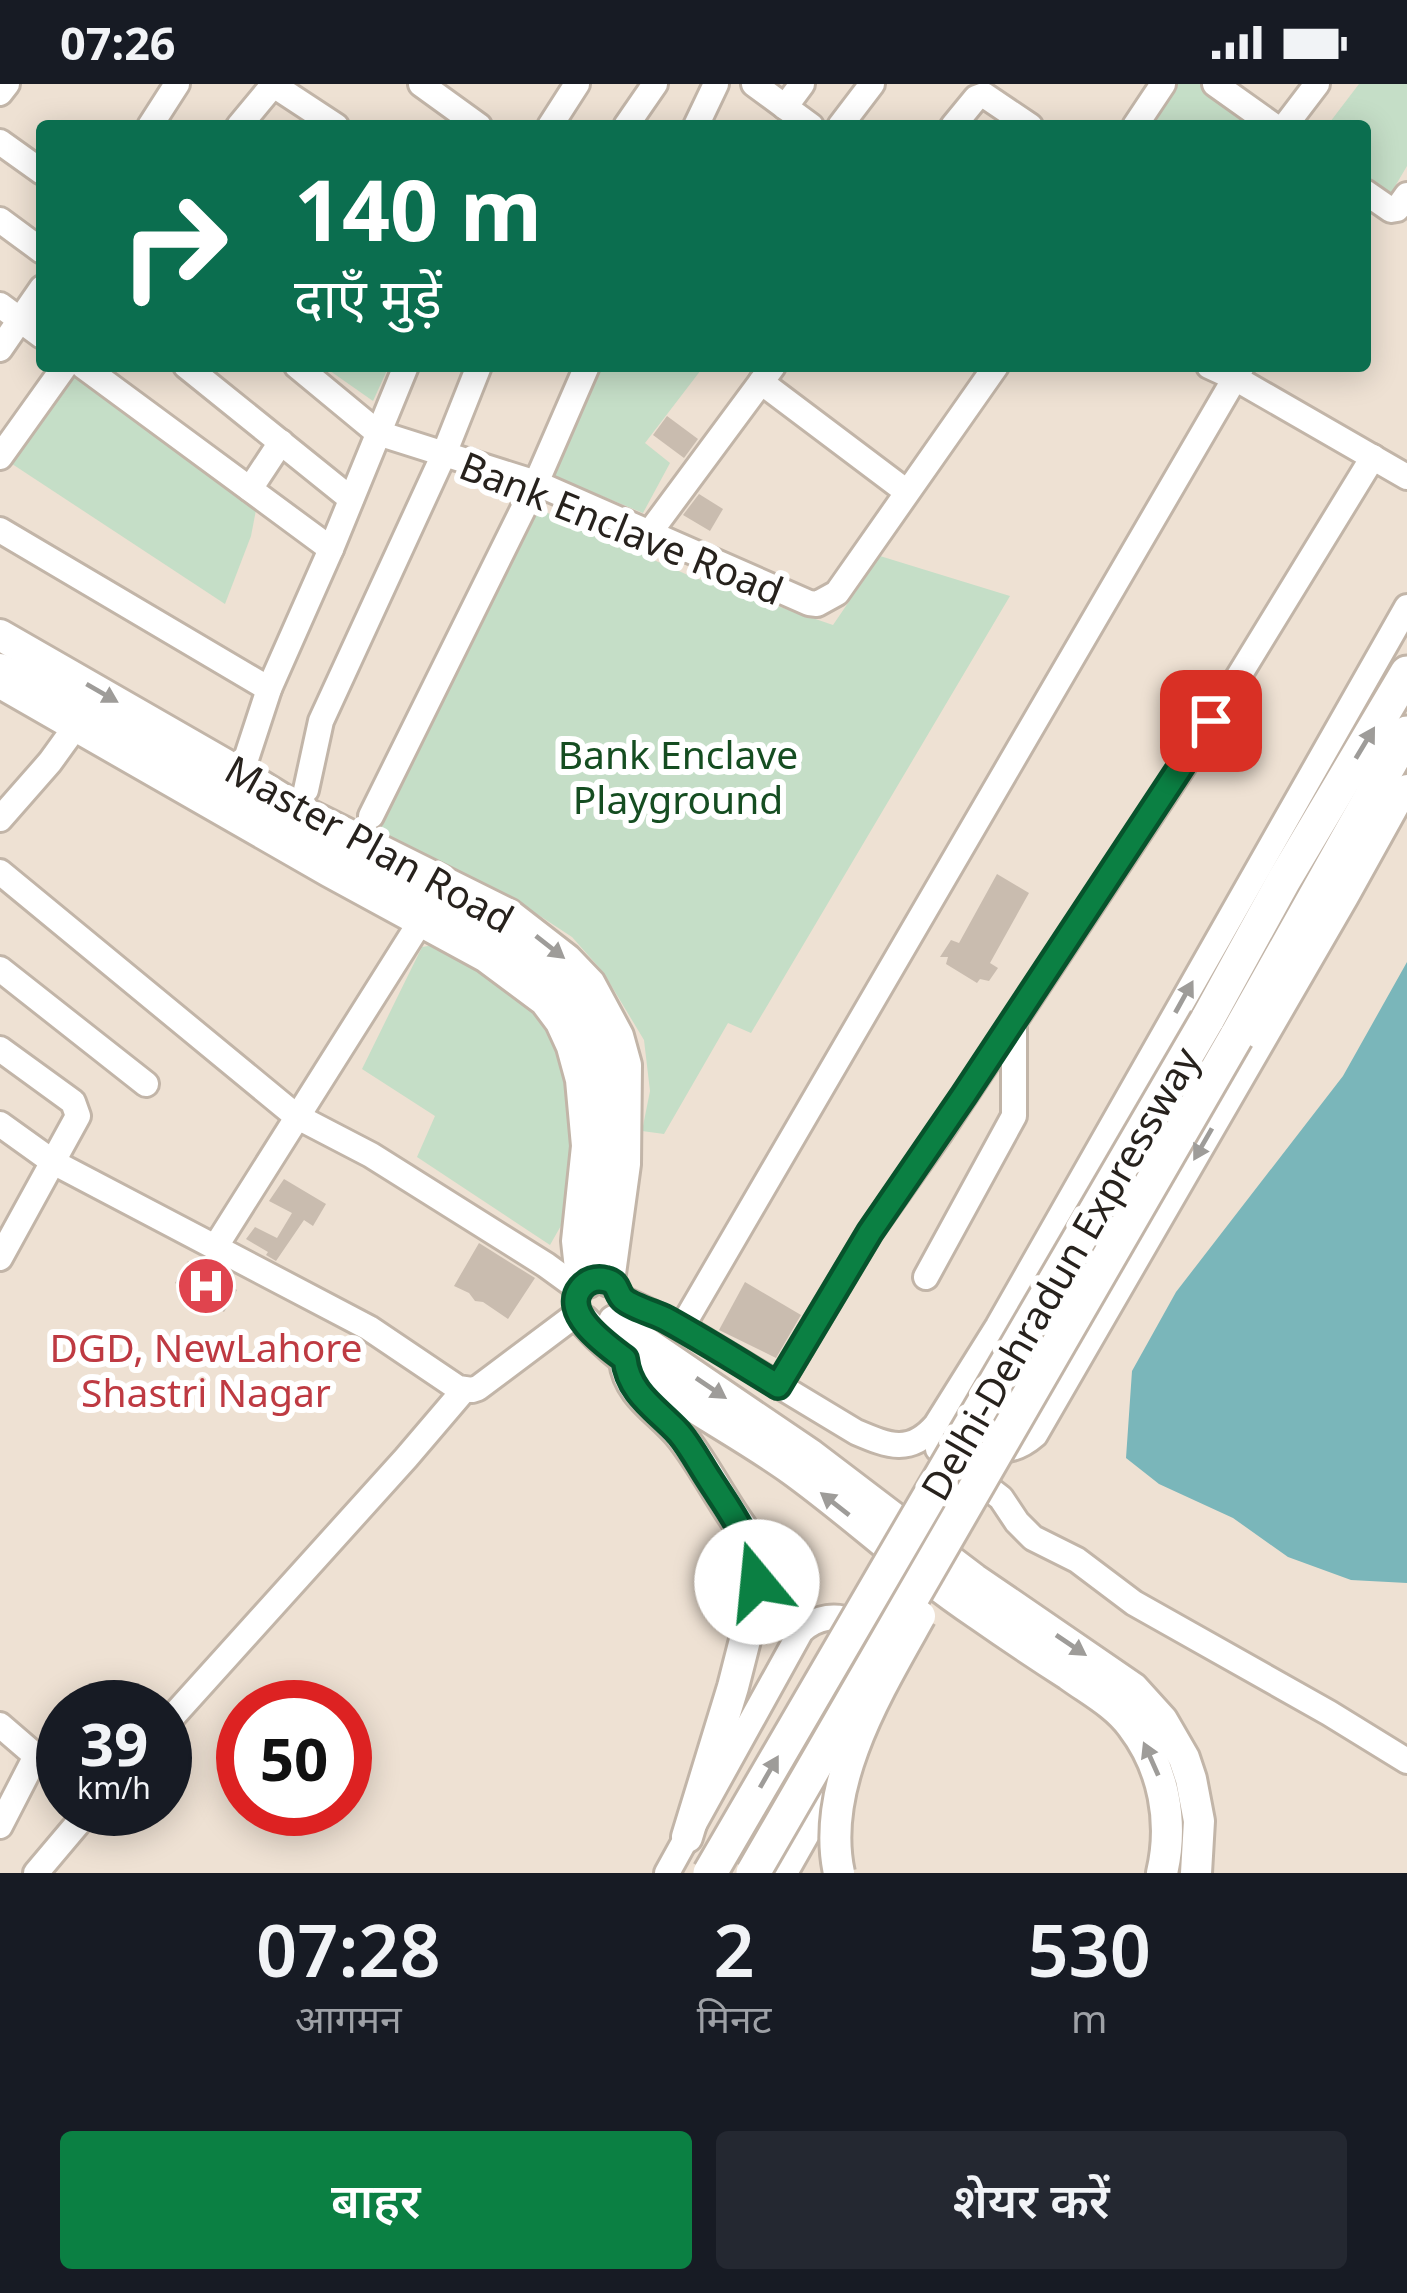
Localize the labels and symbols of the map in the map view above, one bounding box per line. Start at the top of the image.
street label: Bank Enclave Road [452,438,792,616]
pin [1160,670,1262,772]
one-way arrow [85,682,118,703]
one-way arrow [1354,726,1375,760]
park label: Bank Enclave Playground [558,727,798,825]
street label: Master Plan Road [216,742,524,944]
one-way arrow [534,934,566,959]
one-way arrow [1173,980,1194,1014]
street label: Delhi-Dehradun Expressway [907,1037,1211,1509]
one-way arrow [1194,1127,1215,1160]
hospital icon: DGD, NewLahore Shastri Nagar [175,1255,237,1317]
place label: DGD, NewLahore Shastri Nagar [49,1320,363,1418]
one-way arrow [694,1376,727,1398]
one-way arrow [819,1492,850,1517]
position arrow [694,1519,820,1645]
one-way arrow [1054,1633,1087,1656]
speed limit sign: 50 [216,1680,372,1836]
one-way arrow [1140,1741,1160,1776]
one-way arrow [757,1755,778,1789]

